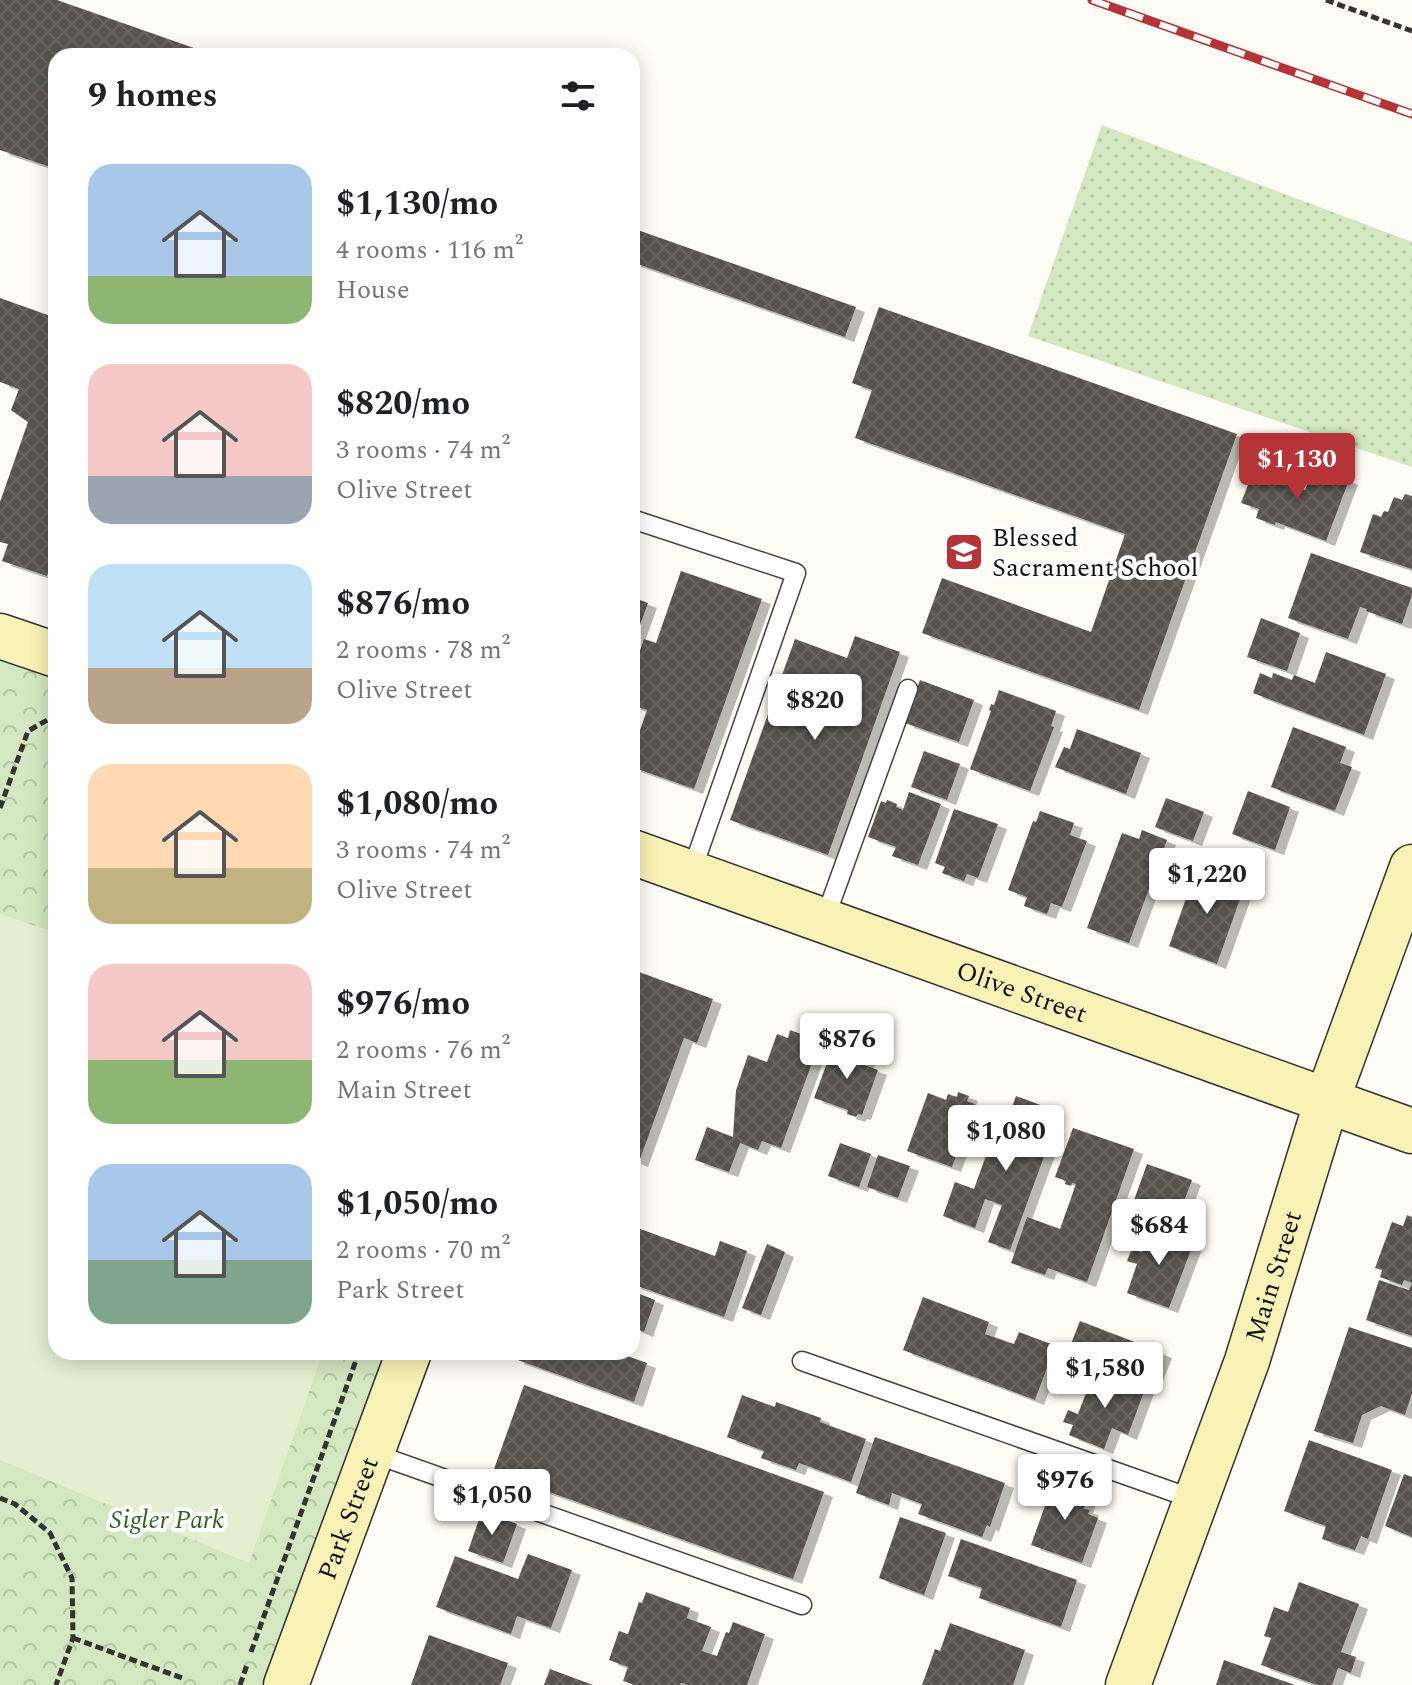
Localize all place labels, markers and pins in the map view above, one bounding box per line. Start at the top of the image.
pin: $1,130 [1232,433,1362,501]
place label: Blessed Sacrament School [992,518,1198,588]
school or university icon: Blessed Sacrament School [943,531,985,573]
pin: $820 [768,674,862,742]
pin: $1,220 [1142,848,1272,916]
pin: $876 [800,1013,894,1081]
pin: $1,080 [941,1105,1071,1173]
pin: $684 [1112,1199,1206,1267]
pin: $1,580 [1040,1342,1170,1410]
pin: $976 [1018,1454,1112,1522]
pin: $1,050 [427,1469,557,1537]

